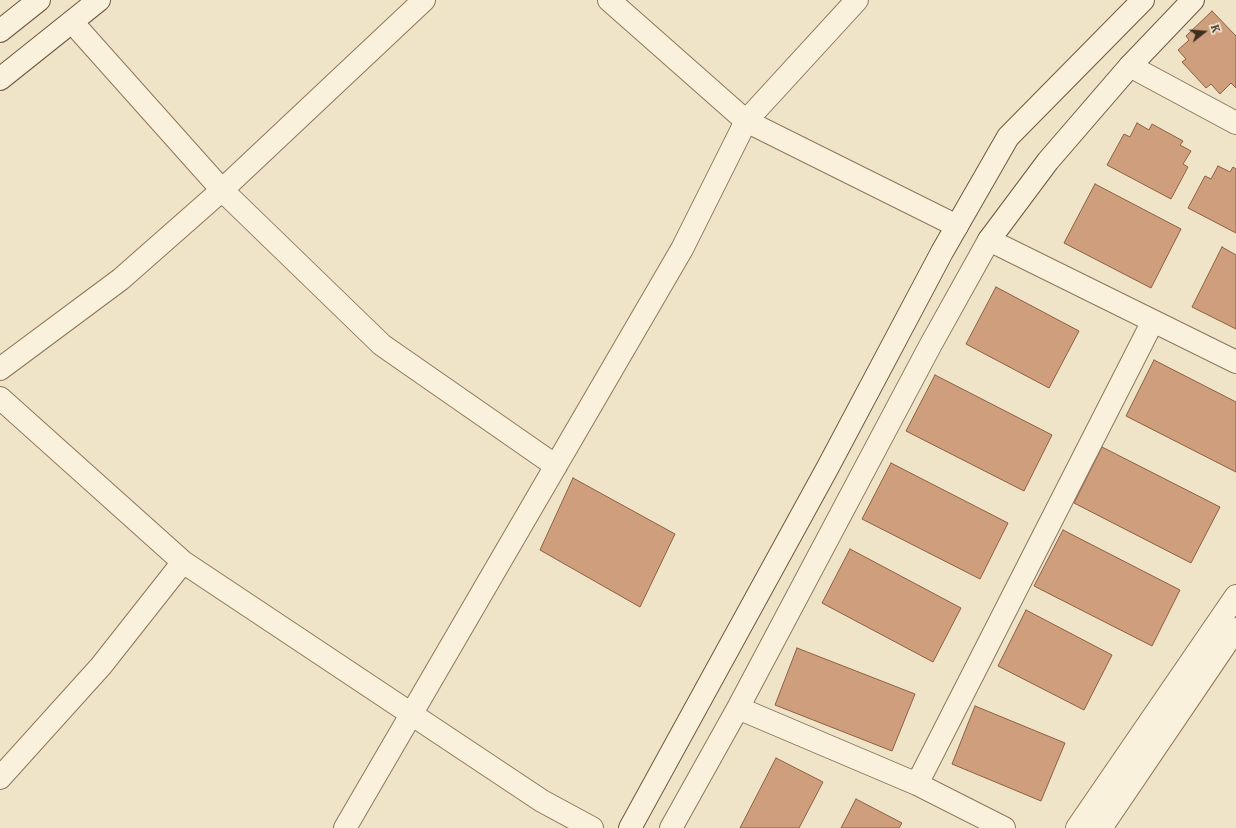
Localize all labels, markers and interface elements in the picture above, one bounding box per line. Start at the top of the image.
north arrow [1184,12,1224,52]
text: K [1208,23,1223,34]

